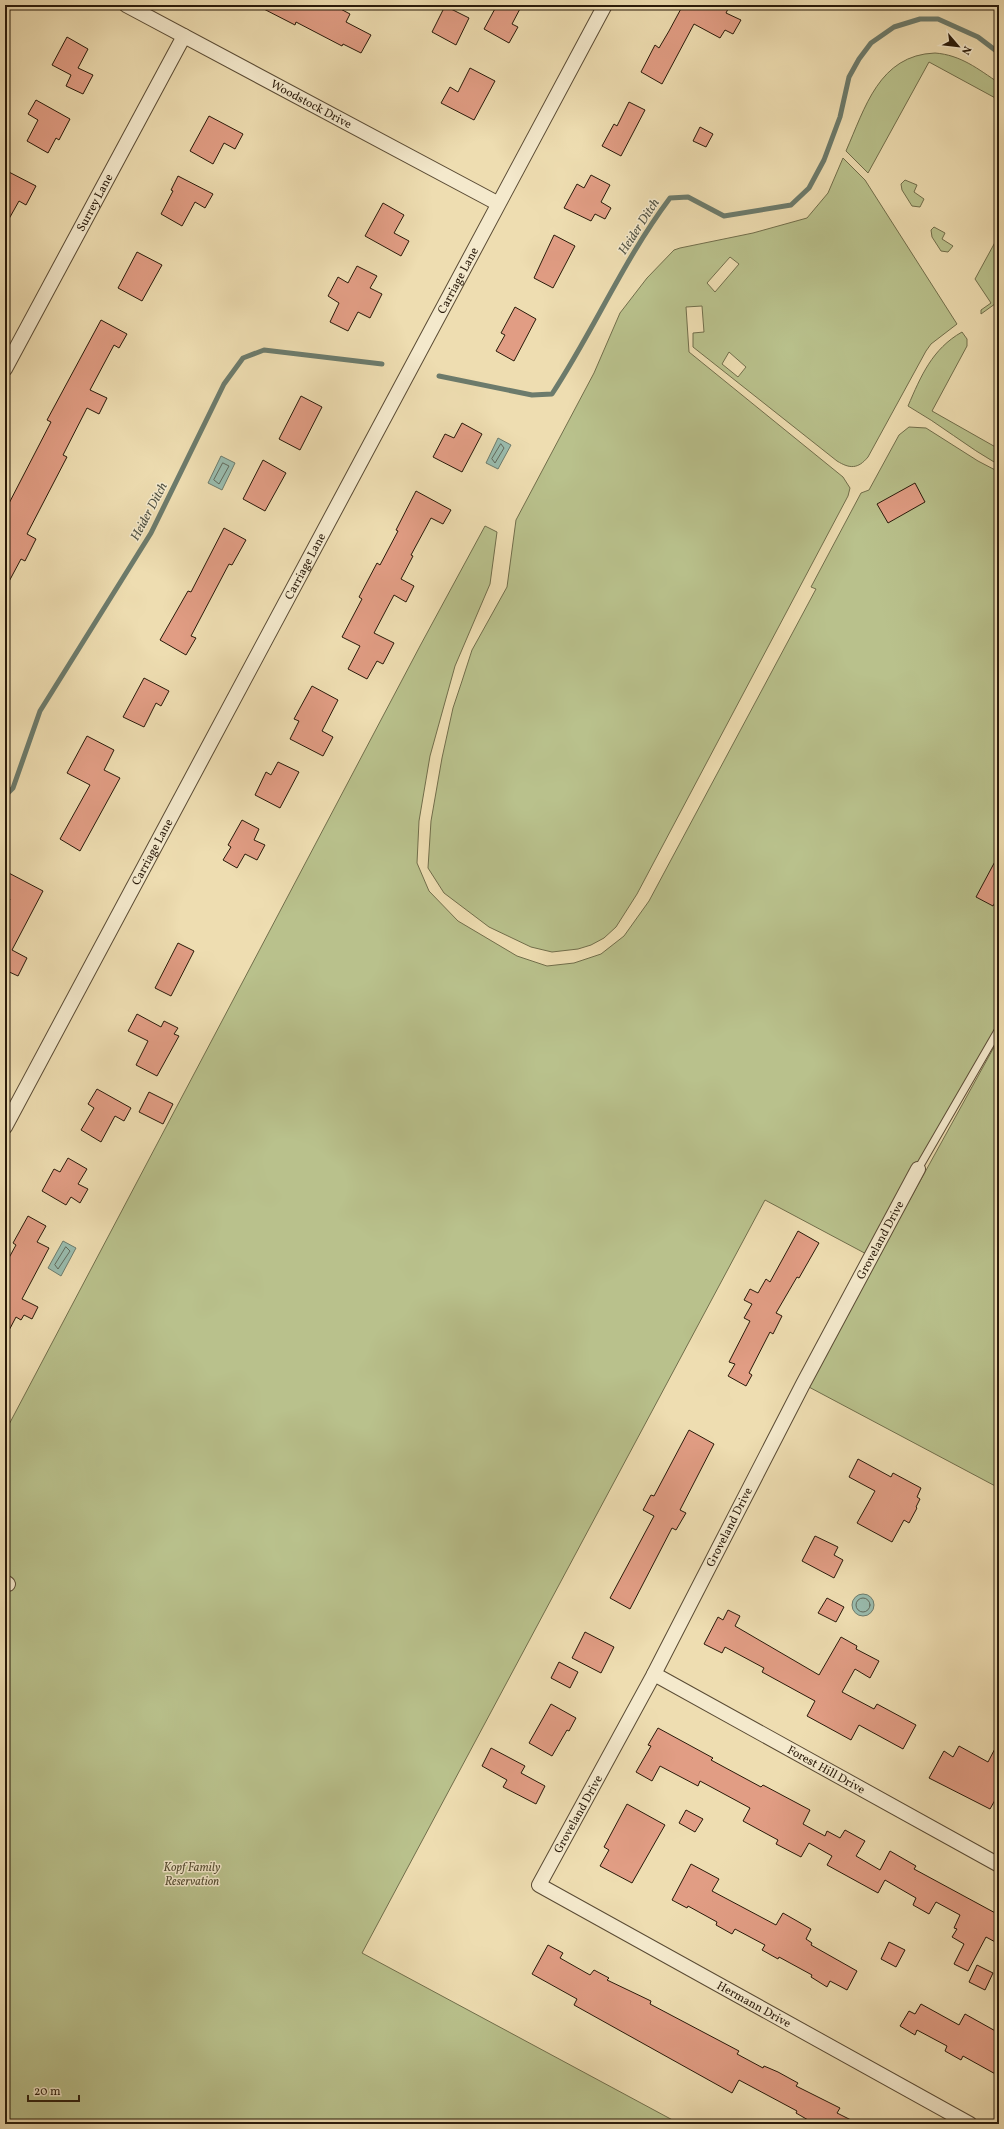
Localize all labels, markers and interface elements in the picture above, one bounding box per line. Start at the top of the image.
north arrow [938,26,978,66]
text: N [957,43,974,57]
street label: Woodstock Drive [267,77,354,133]
street label: Surrey Lane [73,171,118,235]
water label: Heider Ditch [615,195,665,259]
street label: Carriage Lane [434,245,483,317]
water label: Heider Ditch [127,479,173,544]
street label: Carriage Lane [281,530,330,603]
street label: Carriage Lane [129,816,177,888]
street label: Groveland Drive [853,1198,909,1283]
street label: Groveland Drive [703,1485,757,1570]
street label: Forest Hill Drive [784,1742,868,1798]
street label: Groveland Drive [551,1772,607,1856]
park label: Kopf Family Reservation [163,1860,221,1890]
street label: Hermann Drive [714,1978,794,2032]
scale bar [28,2077,79,2103]
text: 20 m [34,2084,61,2100]

